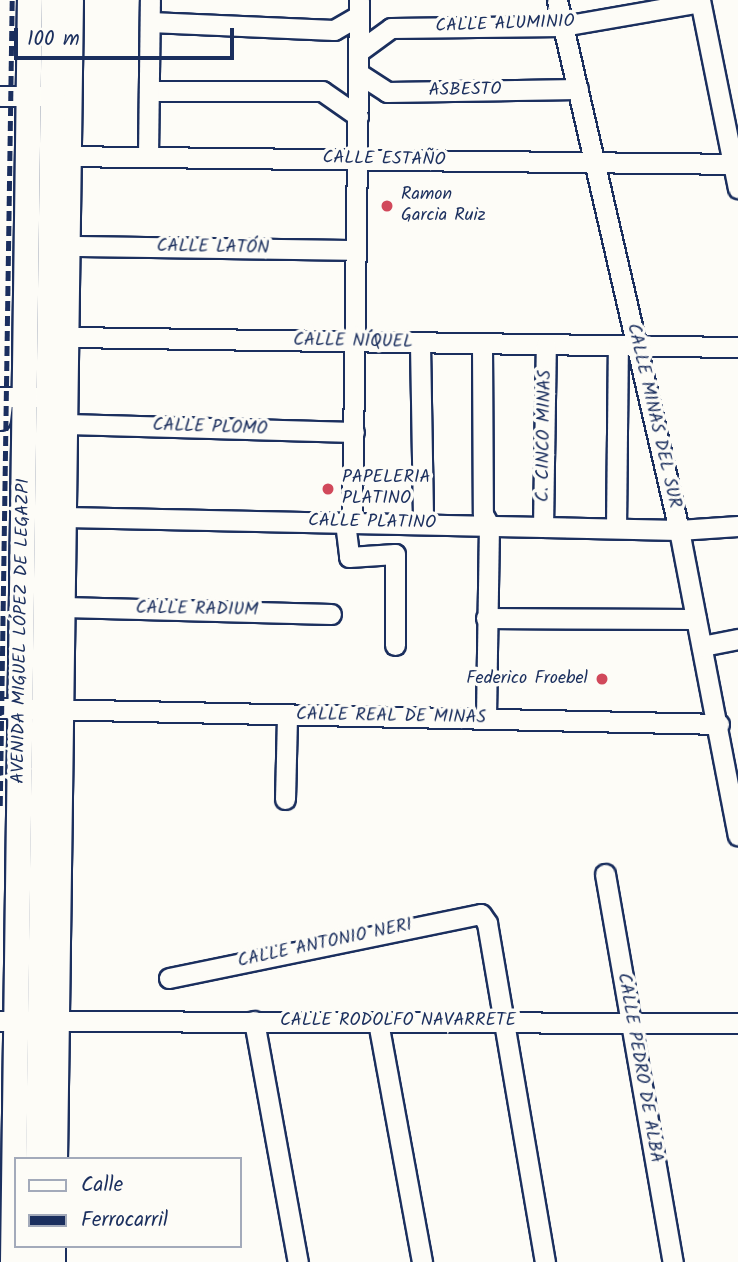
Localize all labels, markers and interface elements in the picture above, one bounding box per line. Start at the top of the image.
street label: CALLE ALUMINIO [435,12,575,38]
scale bar [18,14,238,58]
text: 100 m [27,23,80,56]
street label: ASBESTO [428,80,502,102]
street label: CALLE ESTAÑO [322,148,446,172]
place label: Ramon Garcia Ruiz [401,185,486,228]
marker: Ramon Garcia Ruiz [379,198,395,214]
street label: CALLE LATÓN [156,236,270,260]
street label: CALLE MINAS DEL SUR [621,322,685,510]
street label: CALLE NÍQUEL [293,330,413,354]
street label: C. CINCO MINAS [533,370,557,502]
street label: CALLE PLOMO [152,415,268,441]
place label: PAPELERIA PLATINO [342,468,430,510]
street label: AVENIDA MIGUEL LÓPEZ DE LEGAZPI [9,478,35,784]
marker: PAPELERIA PLATINO [320,481,336,497]
street label: CALLE PLATINO [308,511,436,535]
street label: CALLE RADIUM [135,598,259,622]
place label: Federico Froebel [466,668,588,690]
marker: Federico Froebel [594,671,610,687]
street label: CALLE REAL DE MINAS [296,705,486,729]
street label: CALLE ANTONIO NERI [236,915,414,973]
street label: CALLE PEDRO DE ALBA [612,971,666,1165]
street label: CALLE RODOLFO NAVARRETE [280,1010,516,1032]
legend [14,1157,242,1248]
text: Calle [81,1169,123,1202]
text: Ferrocarril [81,1204,168,1237]

